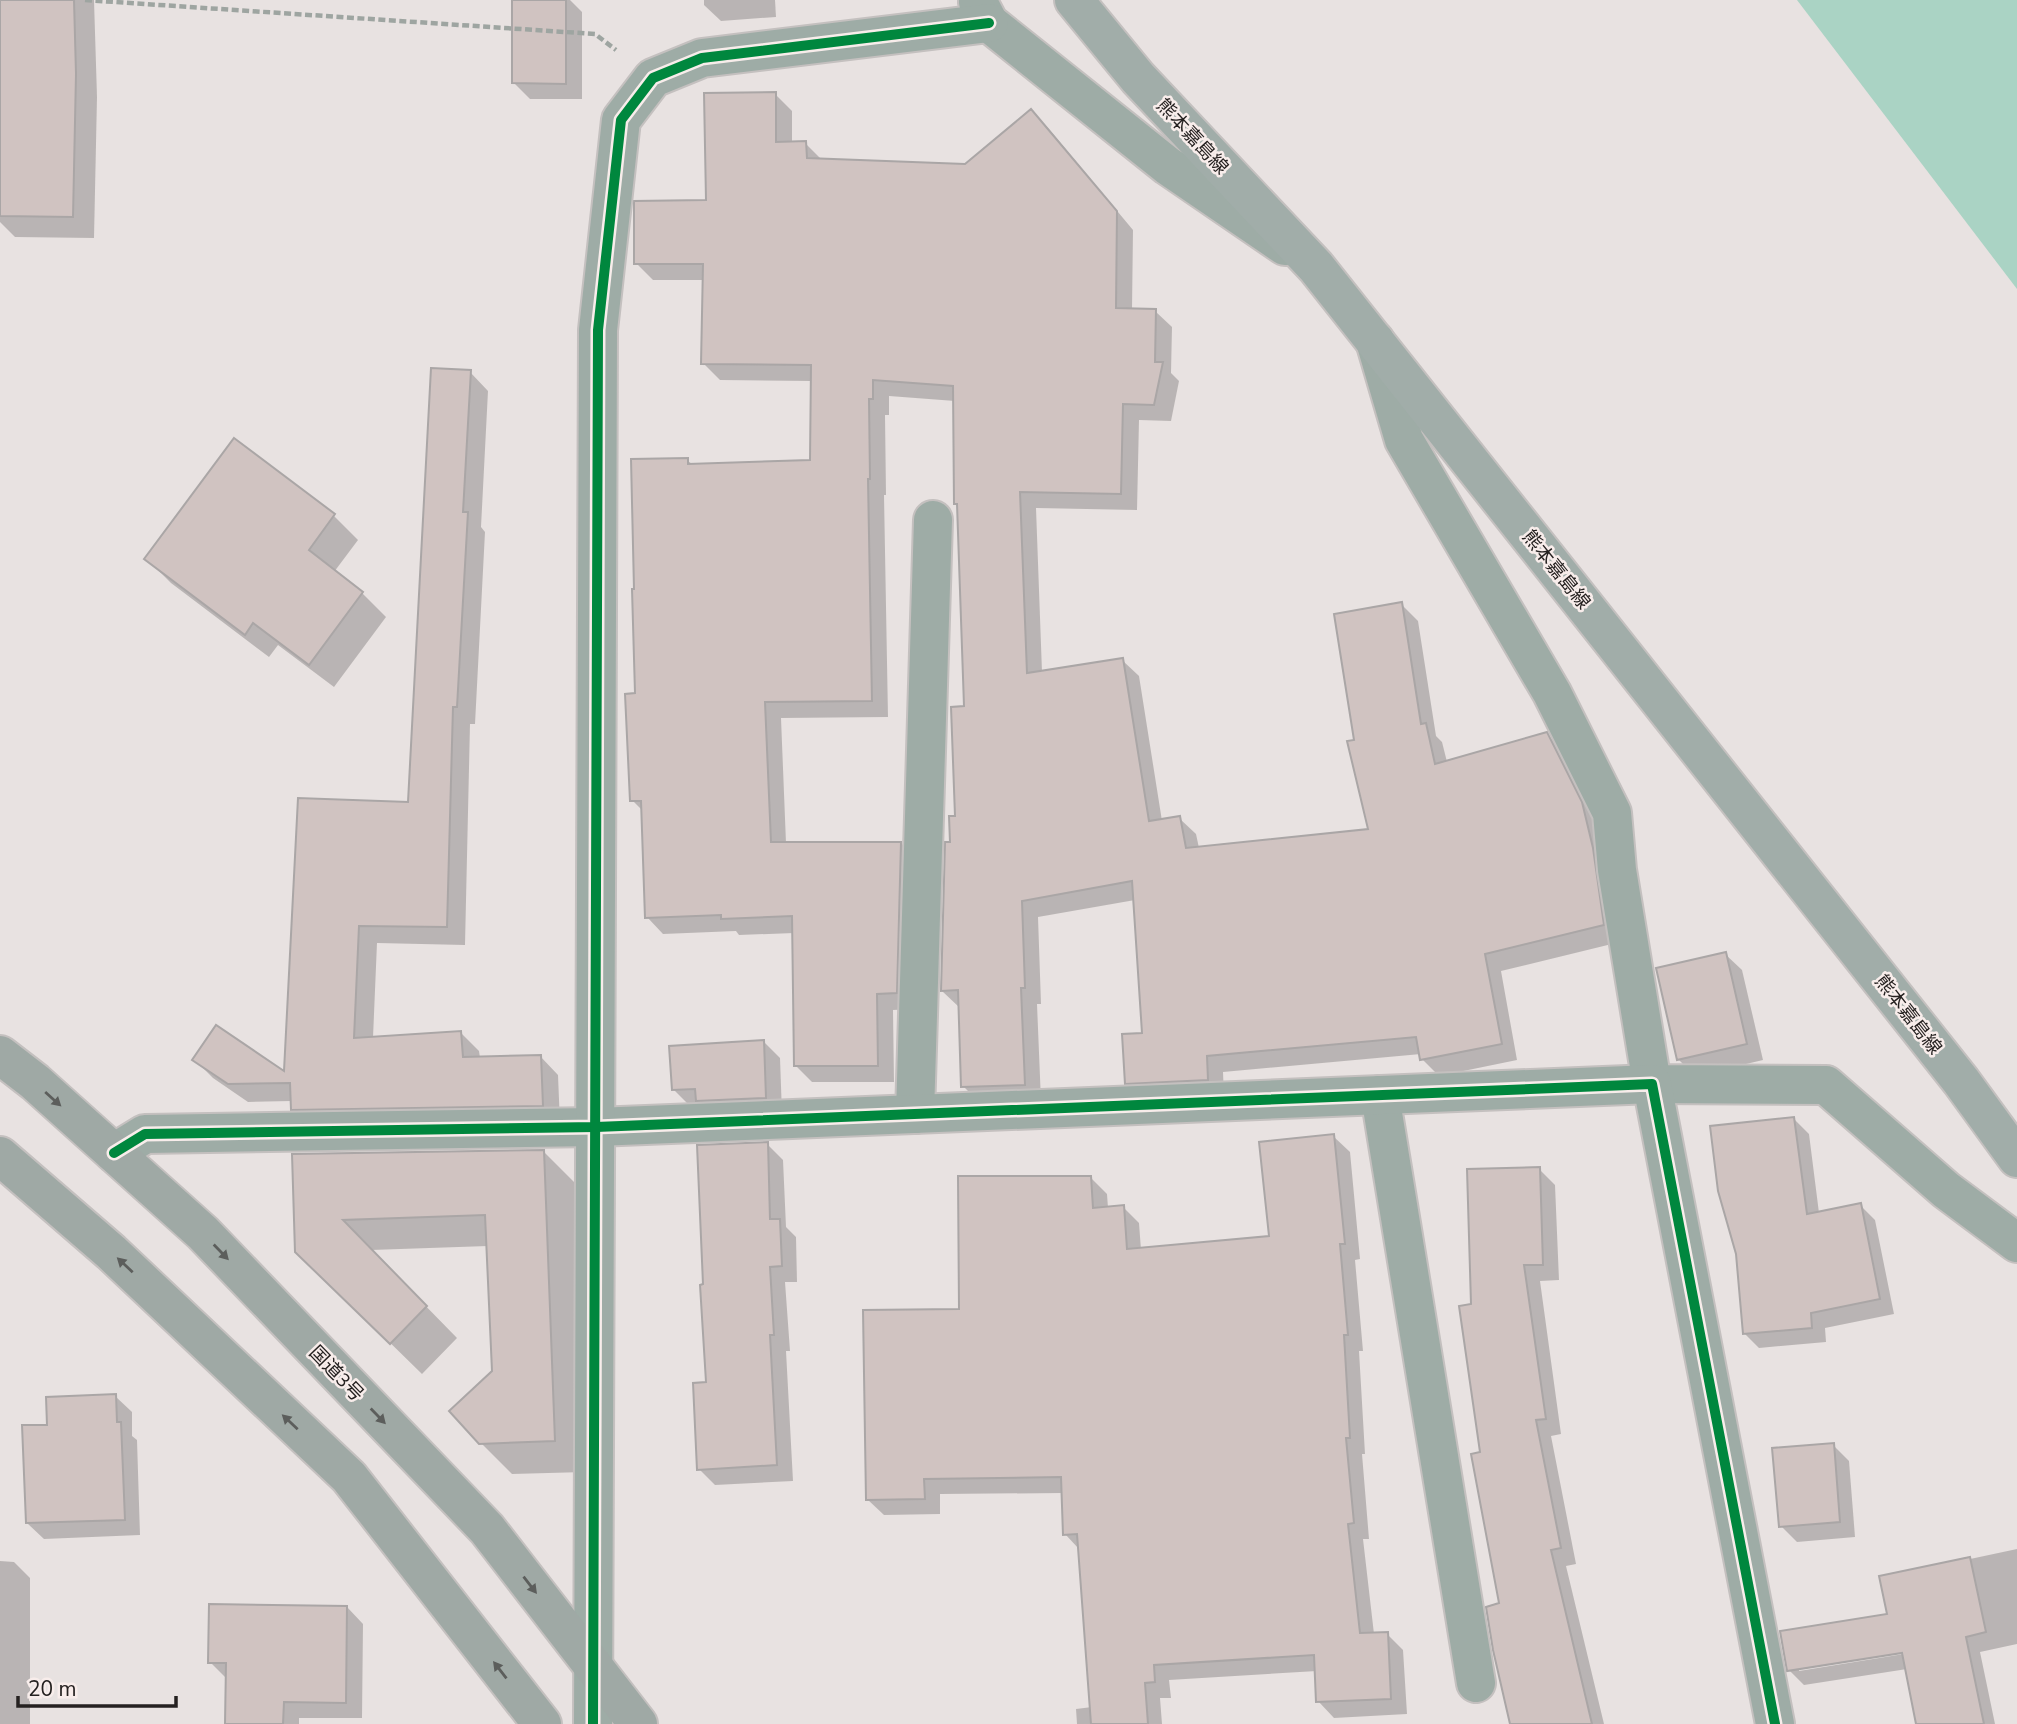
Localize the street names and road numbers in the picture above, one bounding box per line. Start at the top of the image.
street label: 熊本嘉島線 [1150,93,1234,180]
street label: 熊本嘉島線 [1516,525,1596,615]
street label: 熊本嘉島線 [1869,969,1948,1060]
street label: 国道3号 [303,1340,369,1407]

